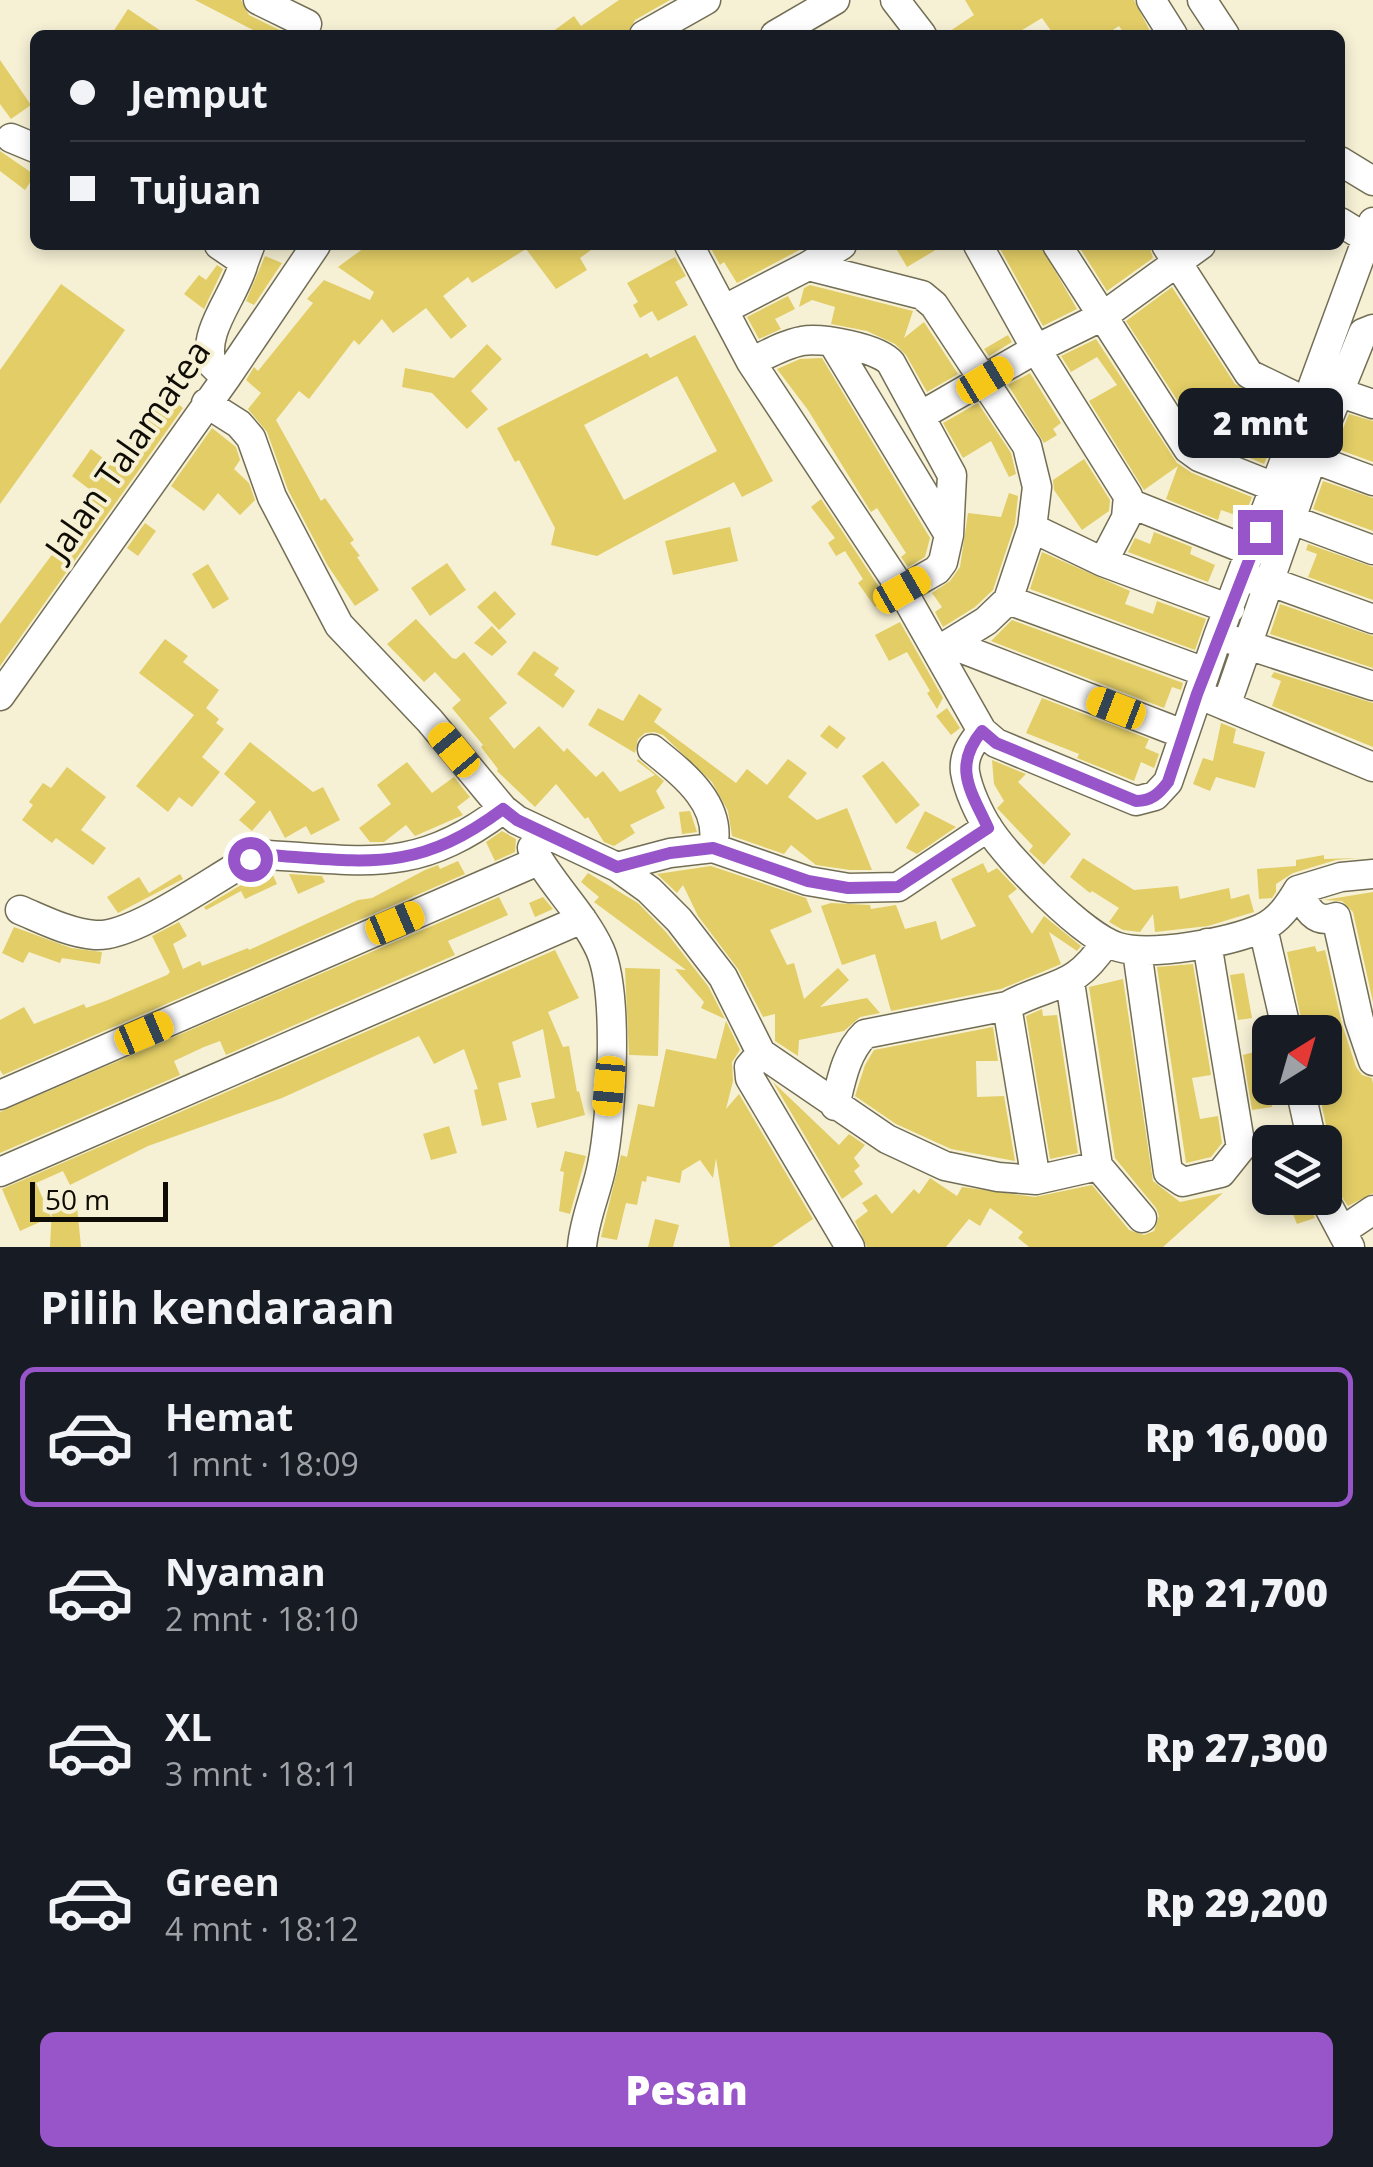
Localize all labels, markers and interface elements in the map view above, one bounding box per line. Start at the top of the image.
text: Jemput [130,67,268,119]
text: Tujuan [130,163,261,215]
street label: Jalan Talamatea [32,330,220,571]
car [952,352,1018,408]
callout: 2 mnt [1178,387,1342,457]
text: 2 mnt [1213,401,1308,444]
route end [1238,510,1283,555]
car [869,562,935,618]
car [1083,683,1149,733]
car [423,717,485,783]
route start [228,837,273,882]
car [362,897,428,949]
car [111,1007,177,1059]
north arrow [1252,1015,1342,1105]
map controls [1252,1015,1342,1215]
car [591,1055,627,1117]
button: layers [1252,1125,1342,1215]
scale bar [30,1177,168,1222]
text: 50 m [45,1180,110,1218]
text: Pilih kendaraan [40,1276,395,1337]
text: Hemat [165,1390,293,1442]
icon: car [45,1392,135,1482]
text: Rp 16,000 [1145,1411,1328,1463]
text: 1 mnt · 18:09 [165,1442,359,1485]
text: Nyaman [165,1545,326,1597]
icon: car [45,1547,135,1637]
text: Rp 21,700 [1145,1566,1328,1618]
text: 2 mnt · 18:10 [165,1597,359,1640]
text: XL [165,1700,212,1752]
icon: car [45,1702,135,1792]
text: Rp 27,300 [1145,1721,1328,1773]
text: 3 mnt · 18:11 [165,1752,359,1795]
text: Green [165,1855,280,1907]
icon: car [45,1857,135,1947]
text: Rp 29,200 [1145,1876,1328,1928]
text: 4 mnt · 18:12 [165,1907,359,1950]
button: Pesan [40,2032,1333,2147]

